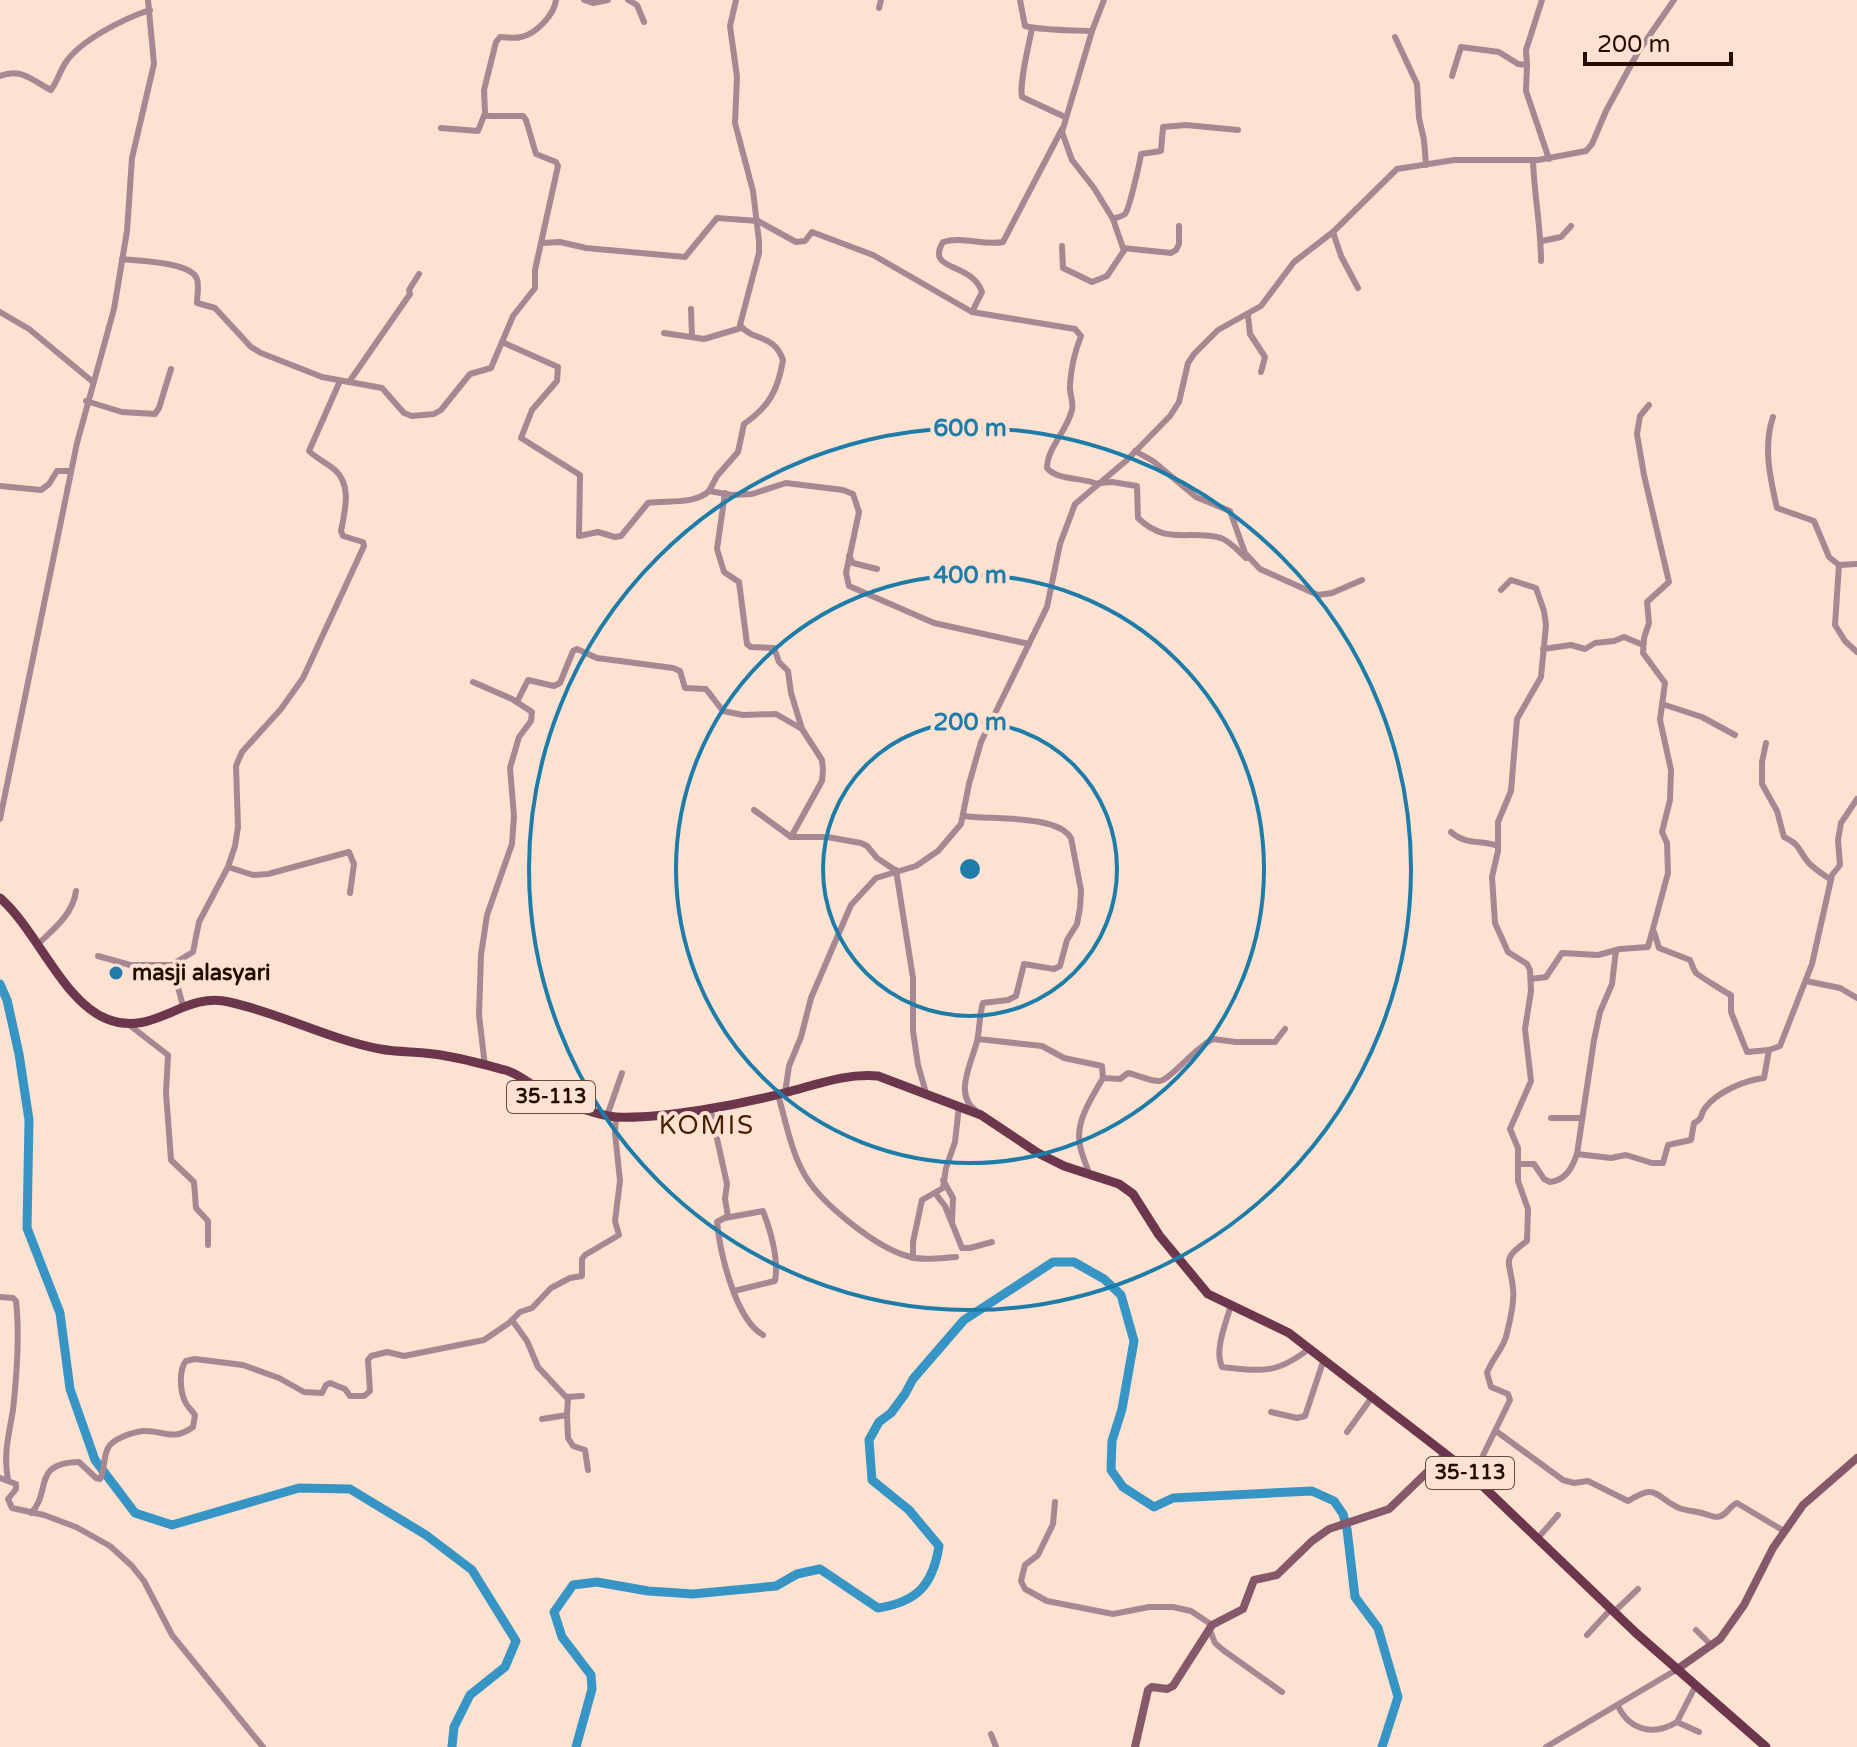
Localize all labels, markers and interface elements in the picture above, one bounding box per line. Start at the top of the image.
scale bar [1585,16,1731,66]
text: 200 m [1597,30,1671,59]
text: 600 m [933,414,1007,443]
text: 400 m [933,561,1007,590]
text: 200 m [933,708,1007,737]
centre of rings [956,855,984,883]
place label: masji alasyari [132,960,271,986]
marker: masji alasyari [107,964,125,982]
road number: 35-113 [507,1081,595,1113]
district label: KOMIS [659,1110,755,1141]
road number: 35-113 [1426,1457,1514,1489]

